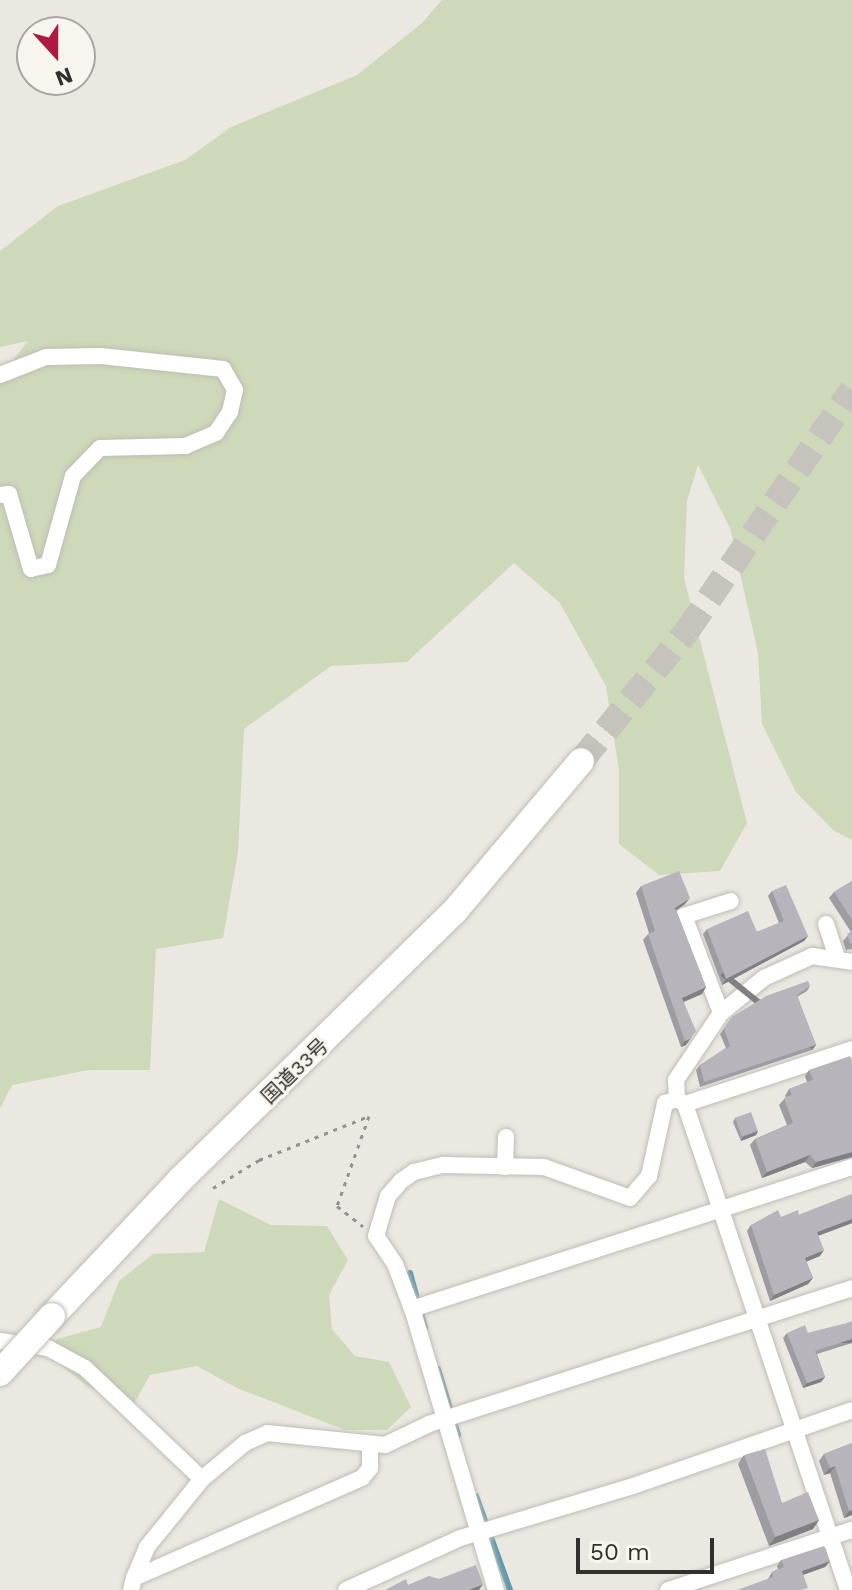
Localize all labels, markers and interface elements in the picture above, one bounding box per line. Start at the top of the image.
north arrow [16,16,96,96]
text: N [52,62,76,92]
street label: 国道33号 [257,1033,333,1109]
scale bar [580,1522,718,1572]
text: 50 m [590,1538,650,1566]

